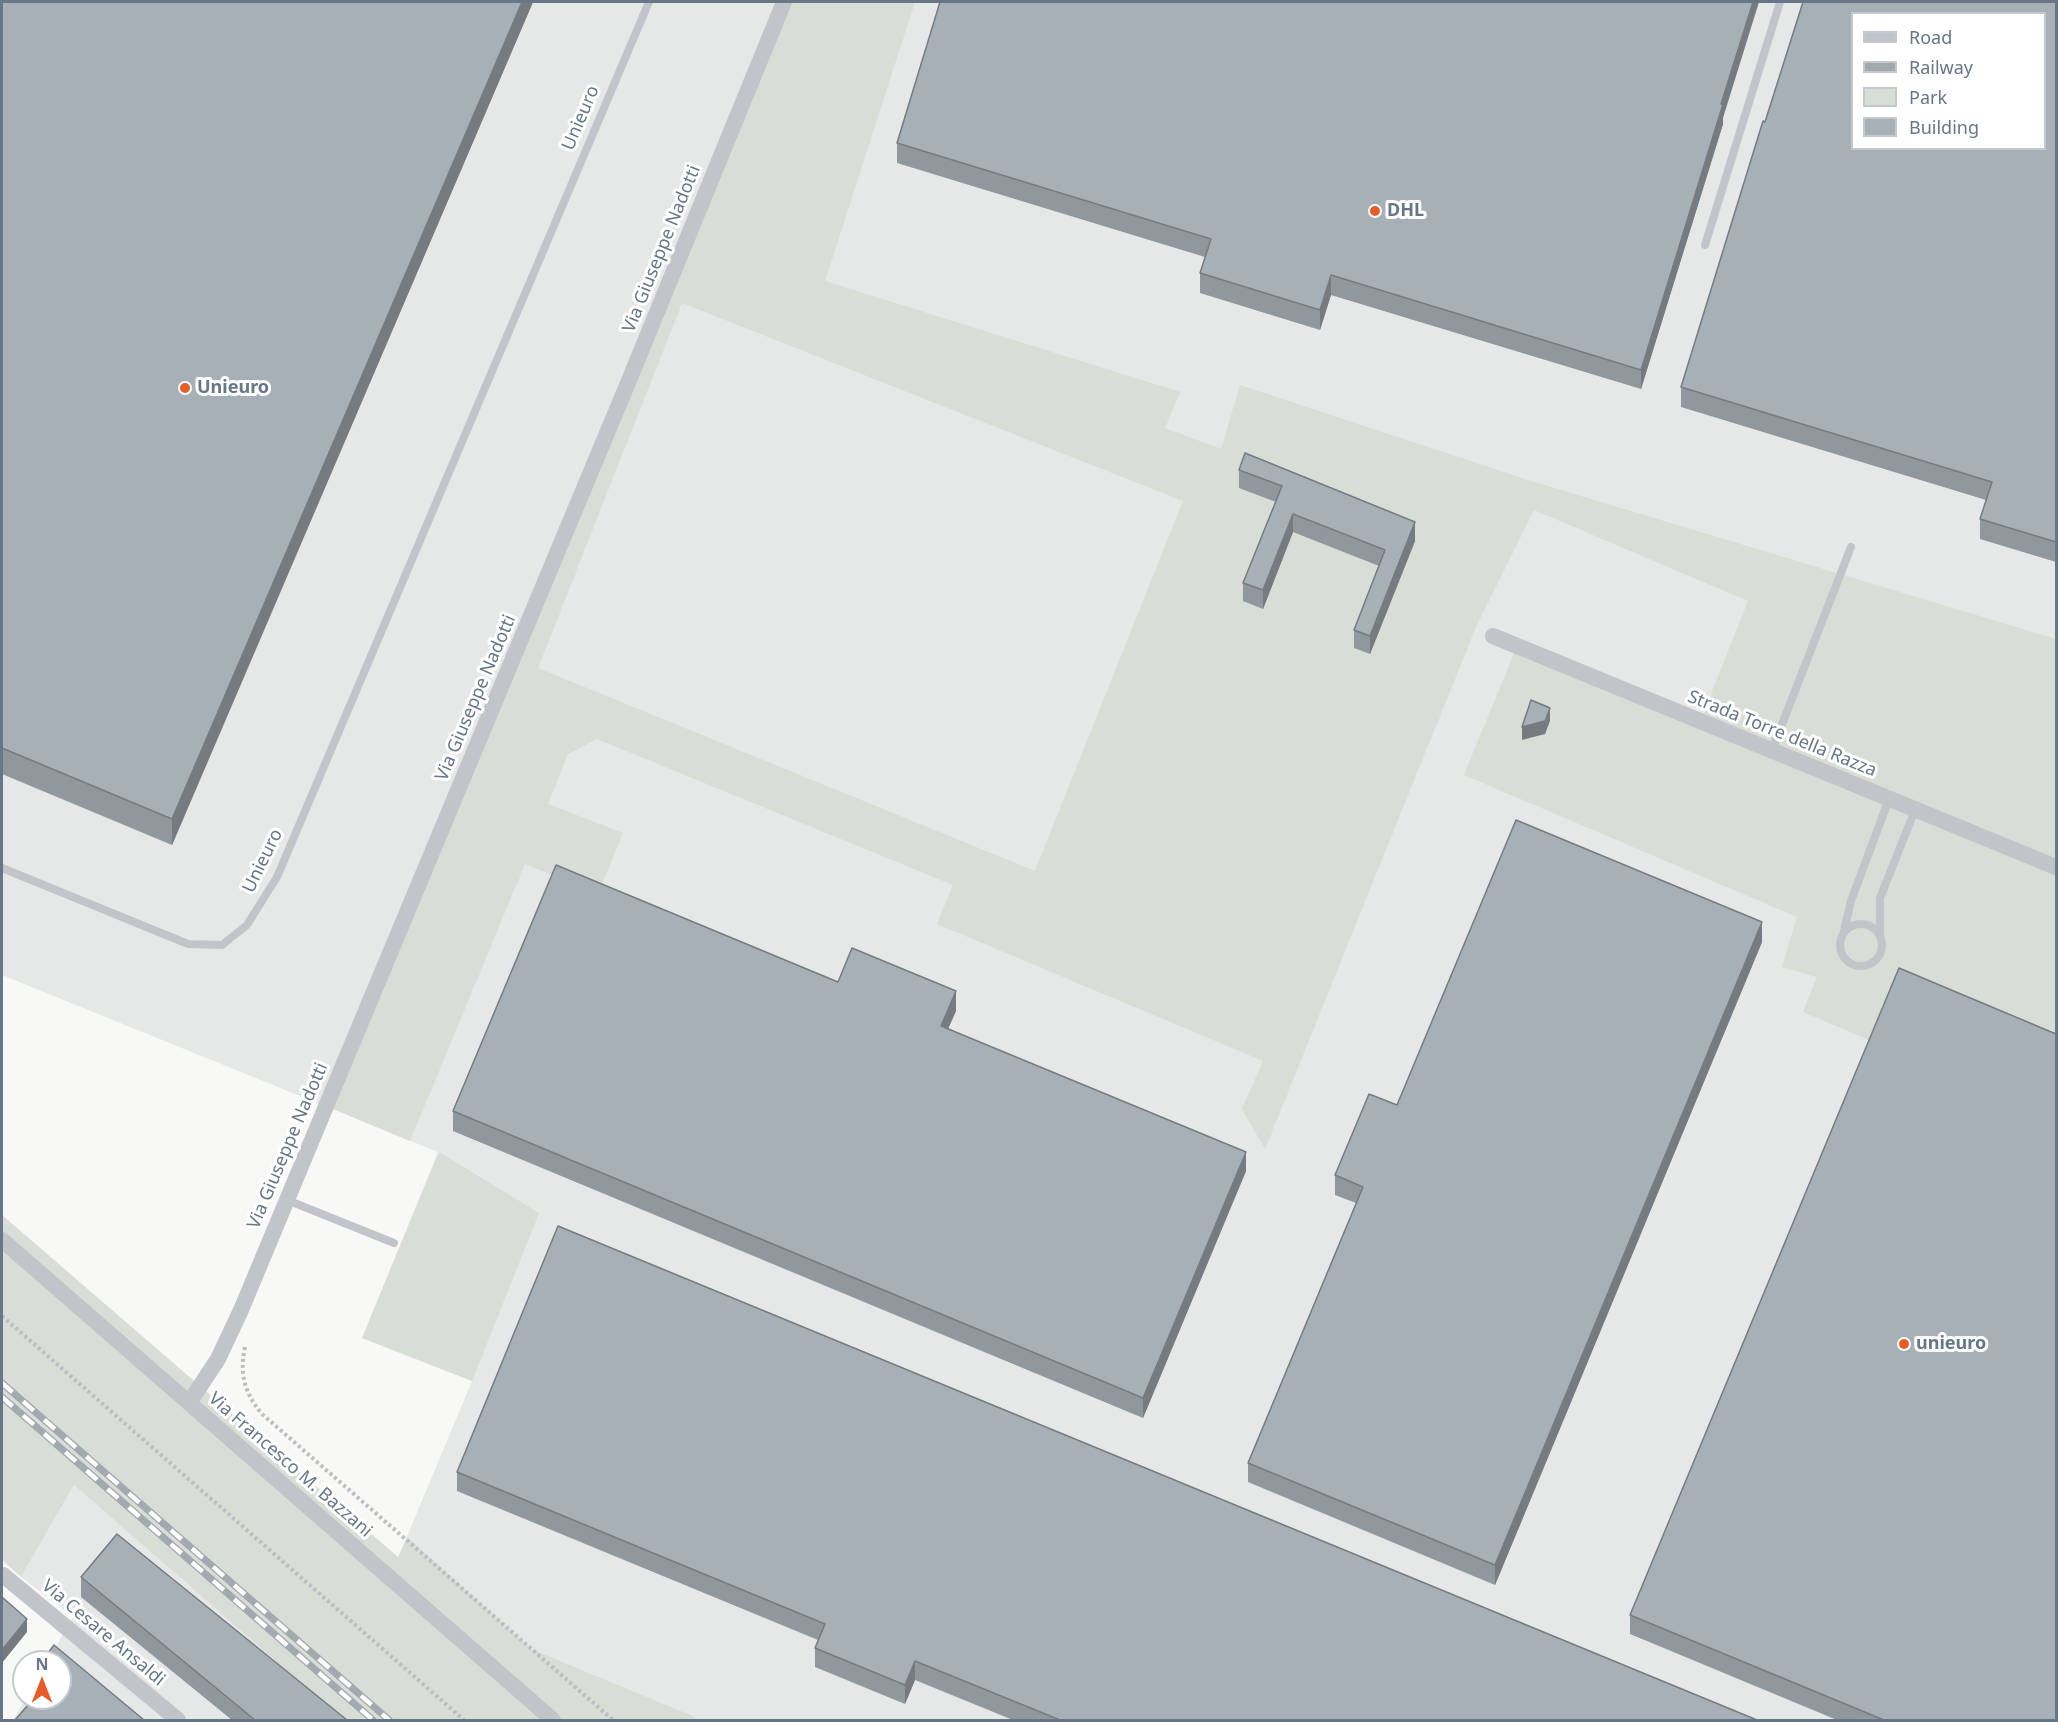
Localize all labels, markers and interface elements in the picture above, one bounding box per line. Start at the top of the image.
legend [1851,12,2046,150]
text: Road [1909,25,1952,49]
text: Railway [1909,55,1973,79]
street label: Unieuro [558,82,604,154]
text: Park [1909,85,1947,109]
text: Building [1909,115,1979,139]
street label: Via Giuseppe Nadotti [619,162,705,336]
place label: DHL [1387,200,1424,222]
marker: DHL [1368,204,1382,218]
place label: Unieuro [197,377,269,399]
marker: Unieuro [178,381,192,395]
street label: Via Giuseppe Nadotti [431,612,521,784]
street label: Strada Torre della Razza [1684,686,1880,782]
street label: Unieuro [238,826,288,896]
street label: Via Giuseppe Nadotti [243,1060,333,1232]
place label: unieuro [1916,1333,1986,1355]
marker: unieuro [1897,1337,1911,1351]
street label: Via Francesco M. Bazzani [204,1388,376,1542]
street label: Via Cesare Ansaldi [37,1575,169,1691]
north arrow [12,1650,72,1710]
text: N [35,1653,49,1675]

